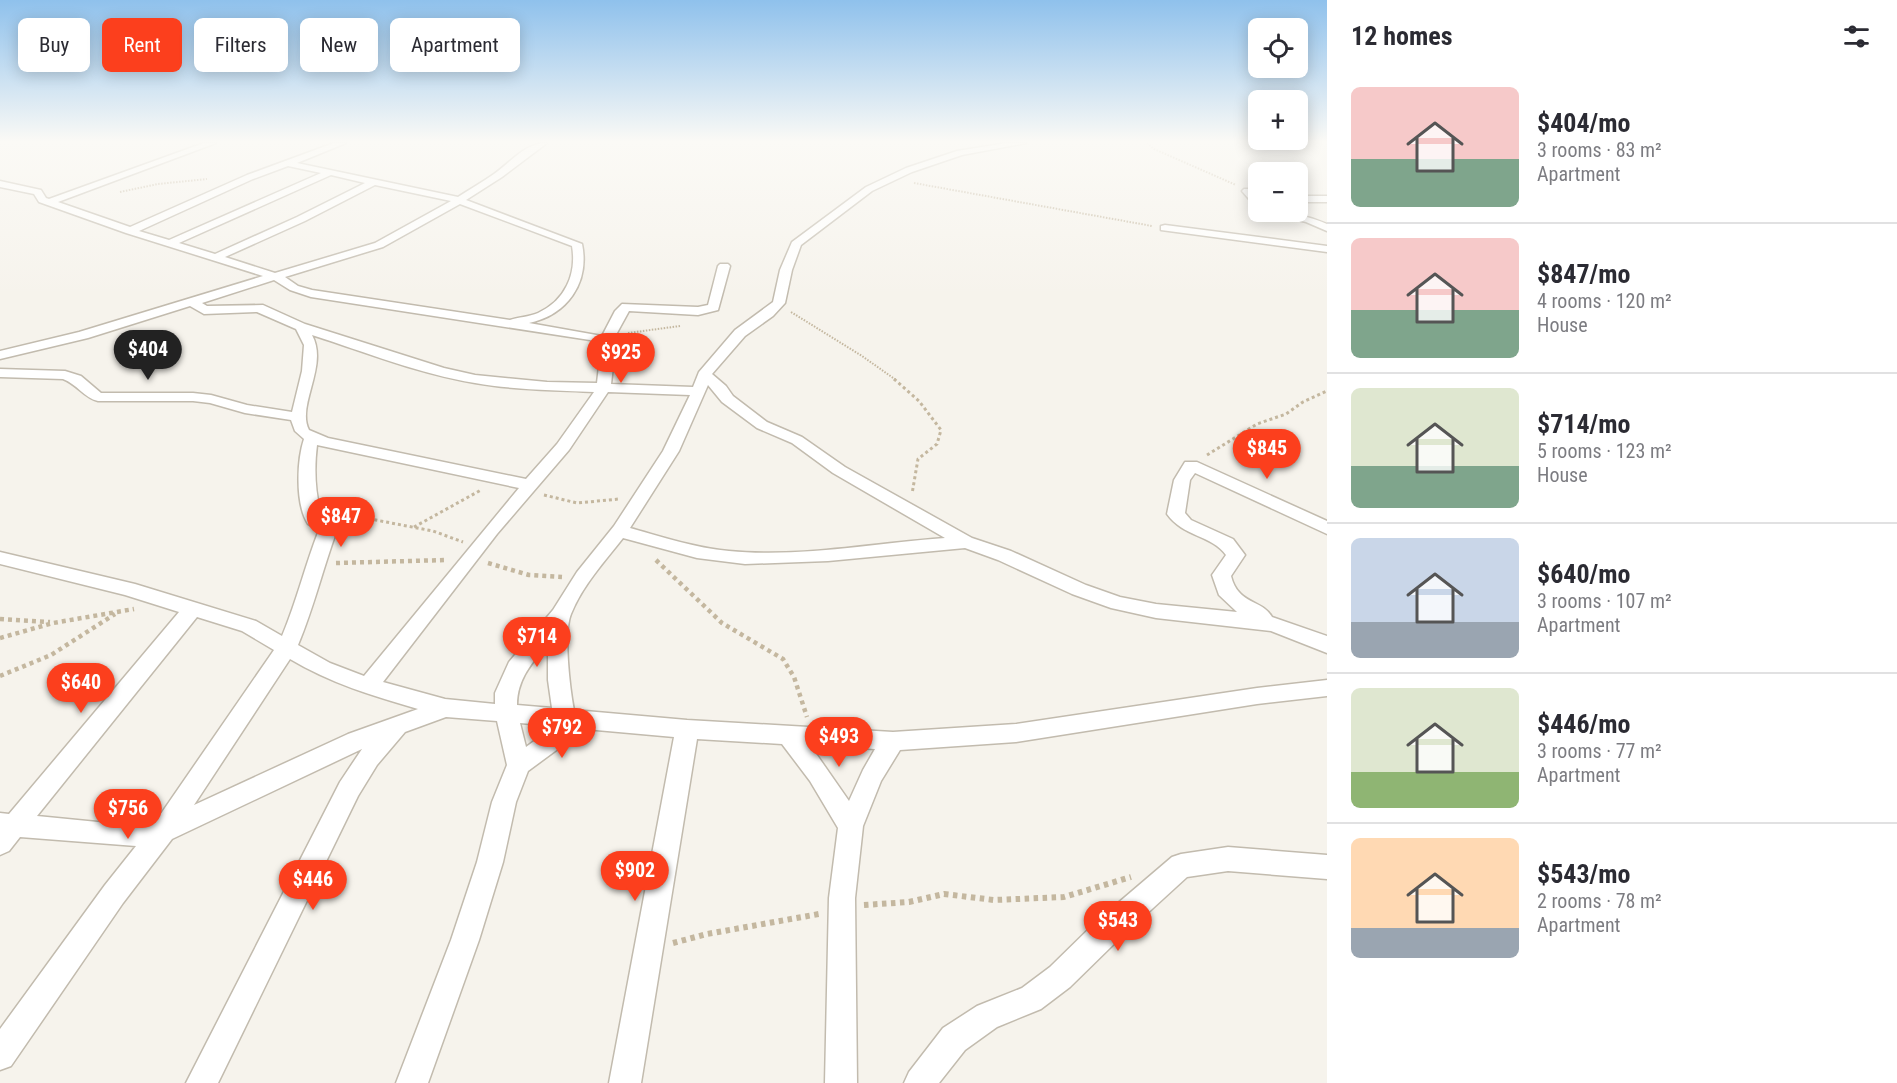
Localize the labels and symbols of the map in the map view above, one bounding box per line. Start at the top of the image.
pin: $404 [112,330,184,381]
pin: $925 [585,333,657,384]
pin: $845 [1231,429,1303,480]
pin: $847 [305,497,377,548]
pin: $714 [501,617,573,668]
pin: $640 [45,663,117,714]
pin: $792 [526,708,598,759]
pin: $493 [803,717,875,768]
pin: $756 [92,789,164,840]
pin: $902 [599,851,671,902]
pin: $446 [277,860,349,911]
pin: $543 [1082,901,1154,952]

